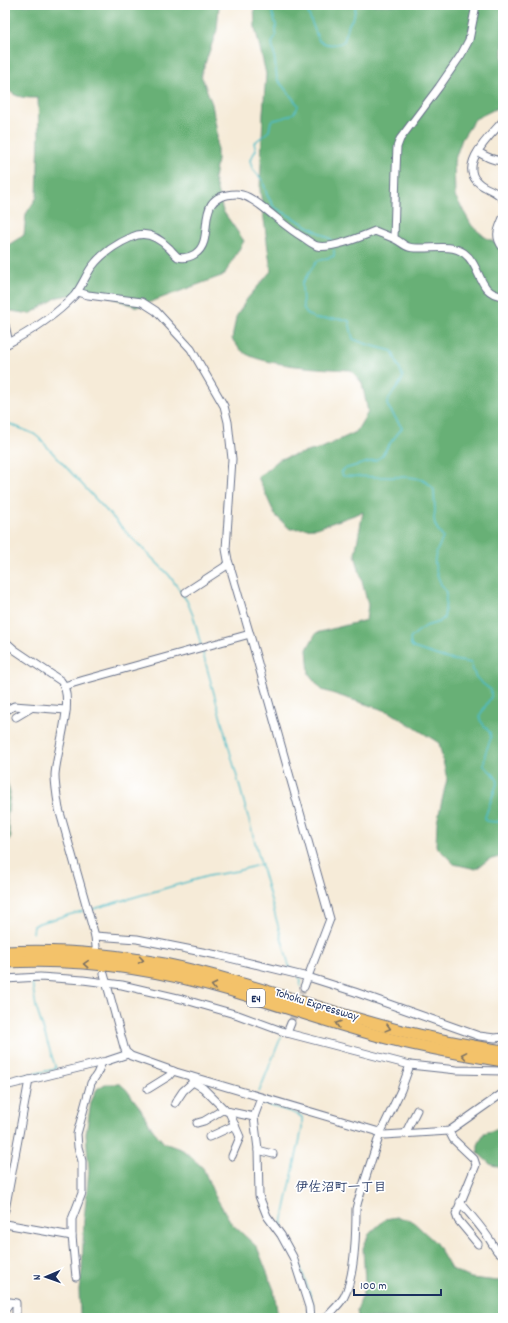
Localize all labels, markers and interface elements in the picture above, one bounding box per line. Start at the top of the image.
one-way arrow [138,955,145,964]
one-way arrow [83,959,89,968]
one-way arrow [211,982,218,991]
street label: Tohoku Expressway [273,985,361,1026]
road number: E4 [247,989,265,1007]
one-way arrow [335,1020,342,1029]
one-way arrow [385,1023,392,1031]
one-way arrow [461,1051,468,1059]
district label: 伊佐沼町一丁目 [295,1179,387,1198]
north arrow [26,1257,66,1297]
scale bar [354,1271,441,1297]
text: N [30,1274,46,1280]
text: 100 m [360,1278,387,1295]

